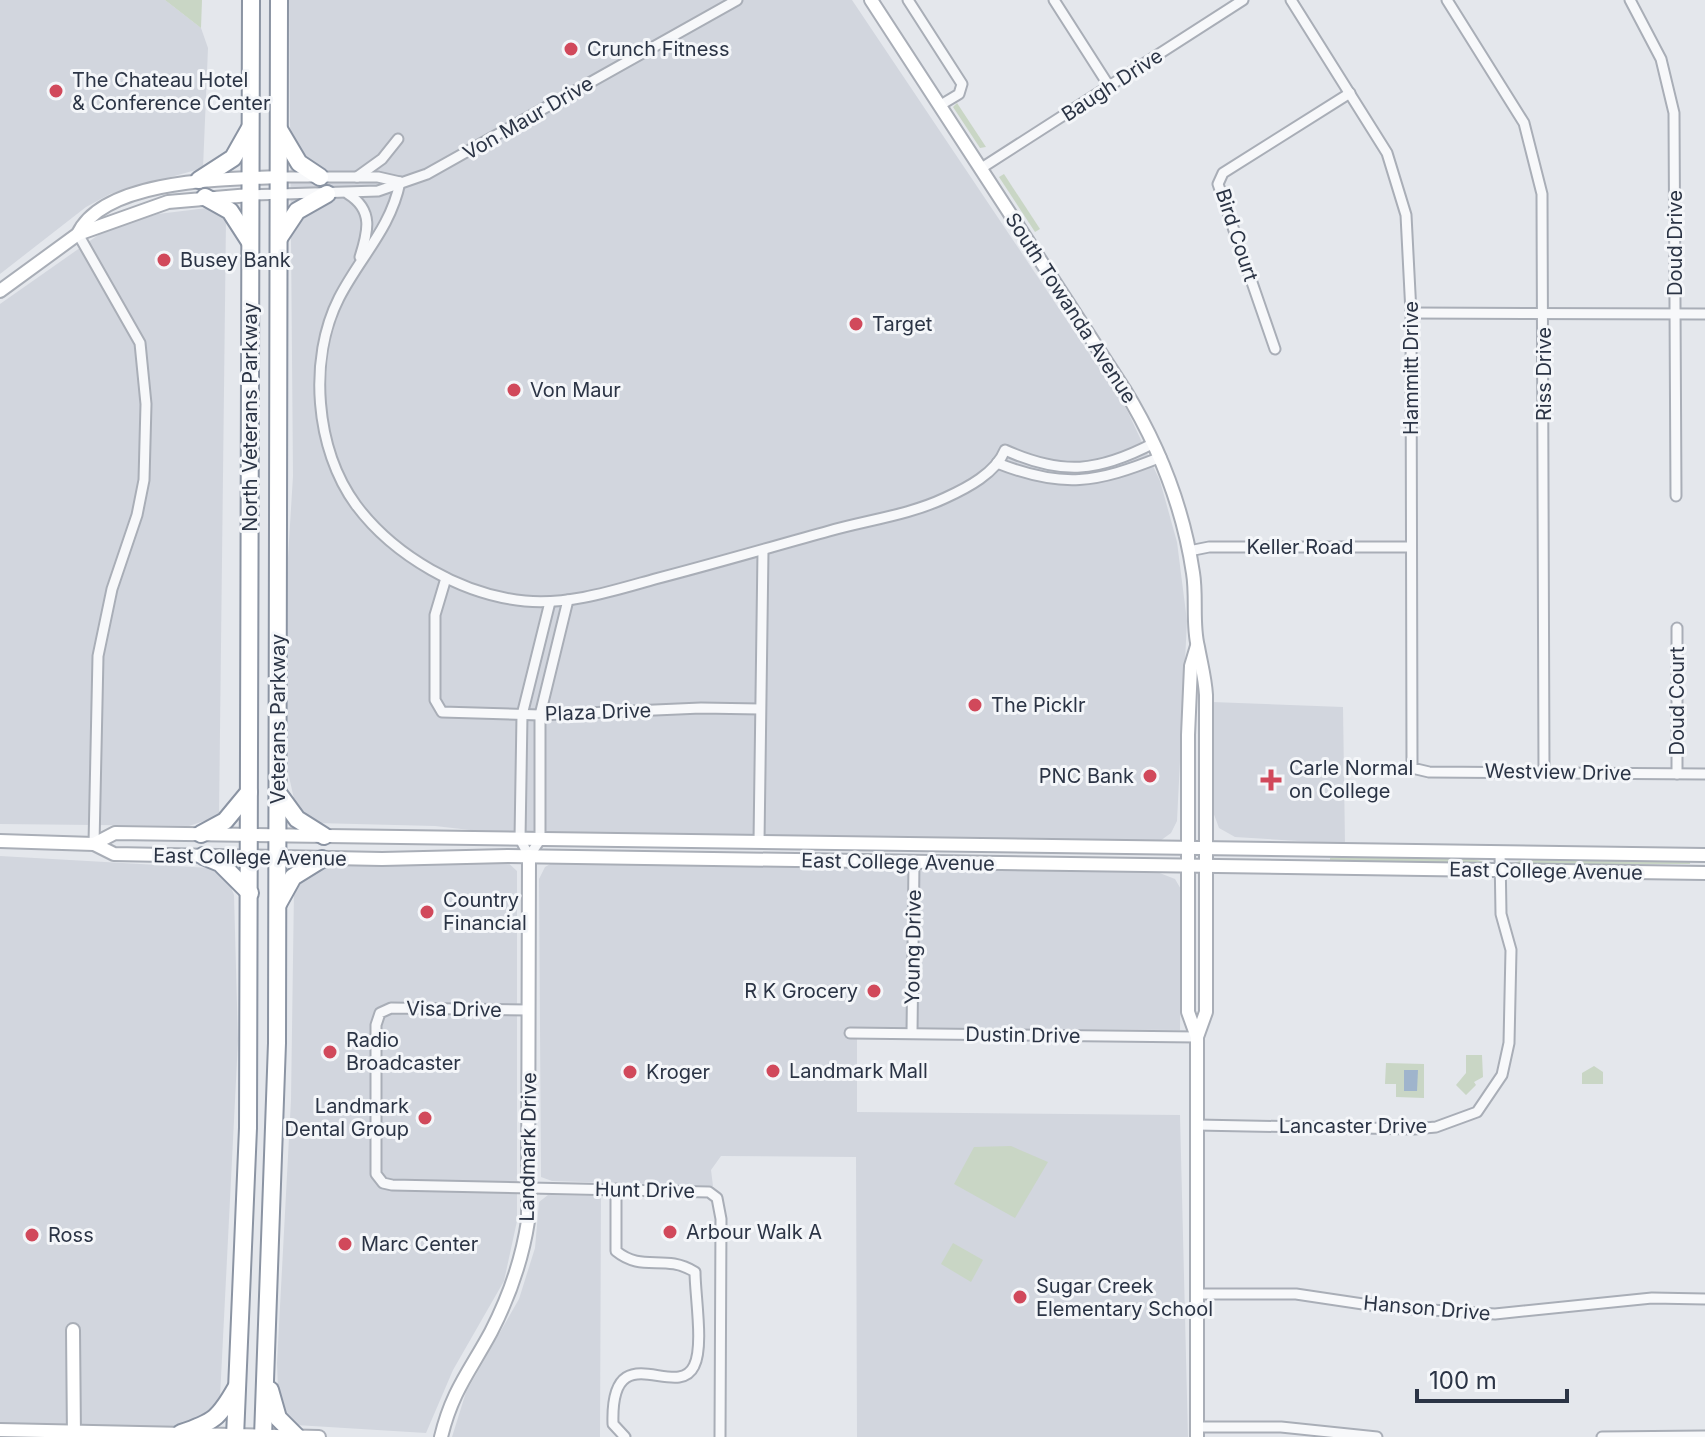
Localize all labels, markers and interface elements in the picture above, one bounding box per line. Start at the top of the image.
place label: Crunch Fitness [587,37,729,61]
marker: Crunch Fitness [562,40,580,58]
street label: Baugh Drive [1057,43,1167,127]
place label: The Chateau Hotel & Conference Center [72,68,271,115]
street label: Von Maur Drive [459,71,597,165]
marker: The Chateau Hotel & Conference Center [47,82,65,100]
street label: Bird Court [1211,186,1263,285]
street label: Doud Drive [1663,190,1687,296]
street label: South Towanda Avenue [1000,208,1142,408]
place label: Busey Bank [180,248,291,272]
marker: Busey Bank [155,251,173,269]
street label: Hammitt Drive [1399,301,1423,435]
street label: North Veterans Parkway [238,302,262,532]
place label: Target [872,312,933,336]
marker: Target [847,315,865,333]
street label: Riss Drive [1532,327,1556,421]
place label: Von Maur [530,378,621,402]
marker: Von Maur [505,381,523,399]
street label: Keller Road [1246,535,1354,559]
street label: Veterans Parkway [266,634,290,804]
street label: Doud Court [1665,646,1689,755]
place label: The Picklr [991,693,1086,717]
marker: The Picklr [966,696,984,714]
street label: Plaza Drive [544,698,652,726]
place label: Carle Normal on College [1289,756,1413,803]
street label: Westview Drive [1484,759,1632,785]
place label: PNC Bank [1039,764,1134,788]
marker: PNC Bank [1141,767,1159,785]
marker: Carle Normal on College [1260,769,1282,791]
street label: East College Avenue [153,843,347,871]
street label: East College Avenue [801,848,995,876]
street label: East College Avenue [1449,857,1643,885]
place label: Country Financial [443,888,527,935]
street label: Young Drive [900,889,926,1005]
marker: Country Financial [418,903,436,921]
place label: R K Grocery [744,979,858,1003]
marker: R K Grocery [865,982,883,1000]
street label: Visa Drive [406,996,502,1022]
street label: Dustin Drive [965,1022,1081,1048]
place label: Radio Broadcaster [346,1028,461,1075]
marker: Radio Broadcaster [321,1043,339,1061]
place label: Landmark Mall [789,1059,928,1083]
place label: Kroger [646,1060,711,1084]
marker: Landmark Mall [764,1062,782,1080]
marker: Kroger [621,1063,639,1081]
street label: Landmark Drive [515,1072,541,1222]
place label: Landmark Dental Group [285,1094,409,1141]
marker: Landmark Dental Group [416,1109,434,1127]
street label: Lancaster Drive [1279,1114,1427,1138]
street label: Hunt Drive [595,1177,695,1203]
place label: Arbour Walk A [686,1220,822,1244]
place label: Ross [48,1223,94,1247]
marker: Arbour Walk A [661,1223,679,1241]
marker: Ross [23,1226,41,1244]
place label: Marc Center [361,1232,479,1256]
marker: Marc Center [336,1235,354,1253]
place label: Sugar Creek Elementary School [1036,1274,1213,1321]
marker: Sugar Creek Elementary School [1011,1288,1029,1306]
street label: Hanson Drive [1362,1290,1492,1326]
scale bar [1417,1353,1567,1403]
text: 100 m [1429,1366,1497,1395]

